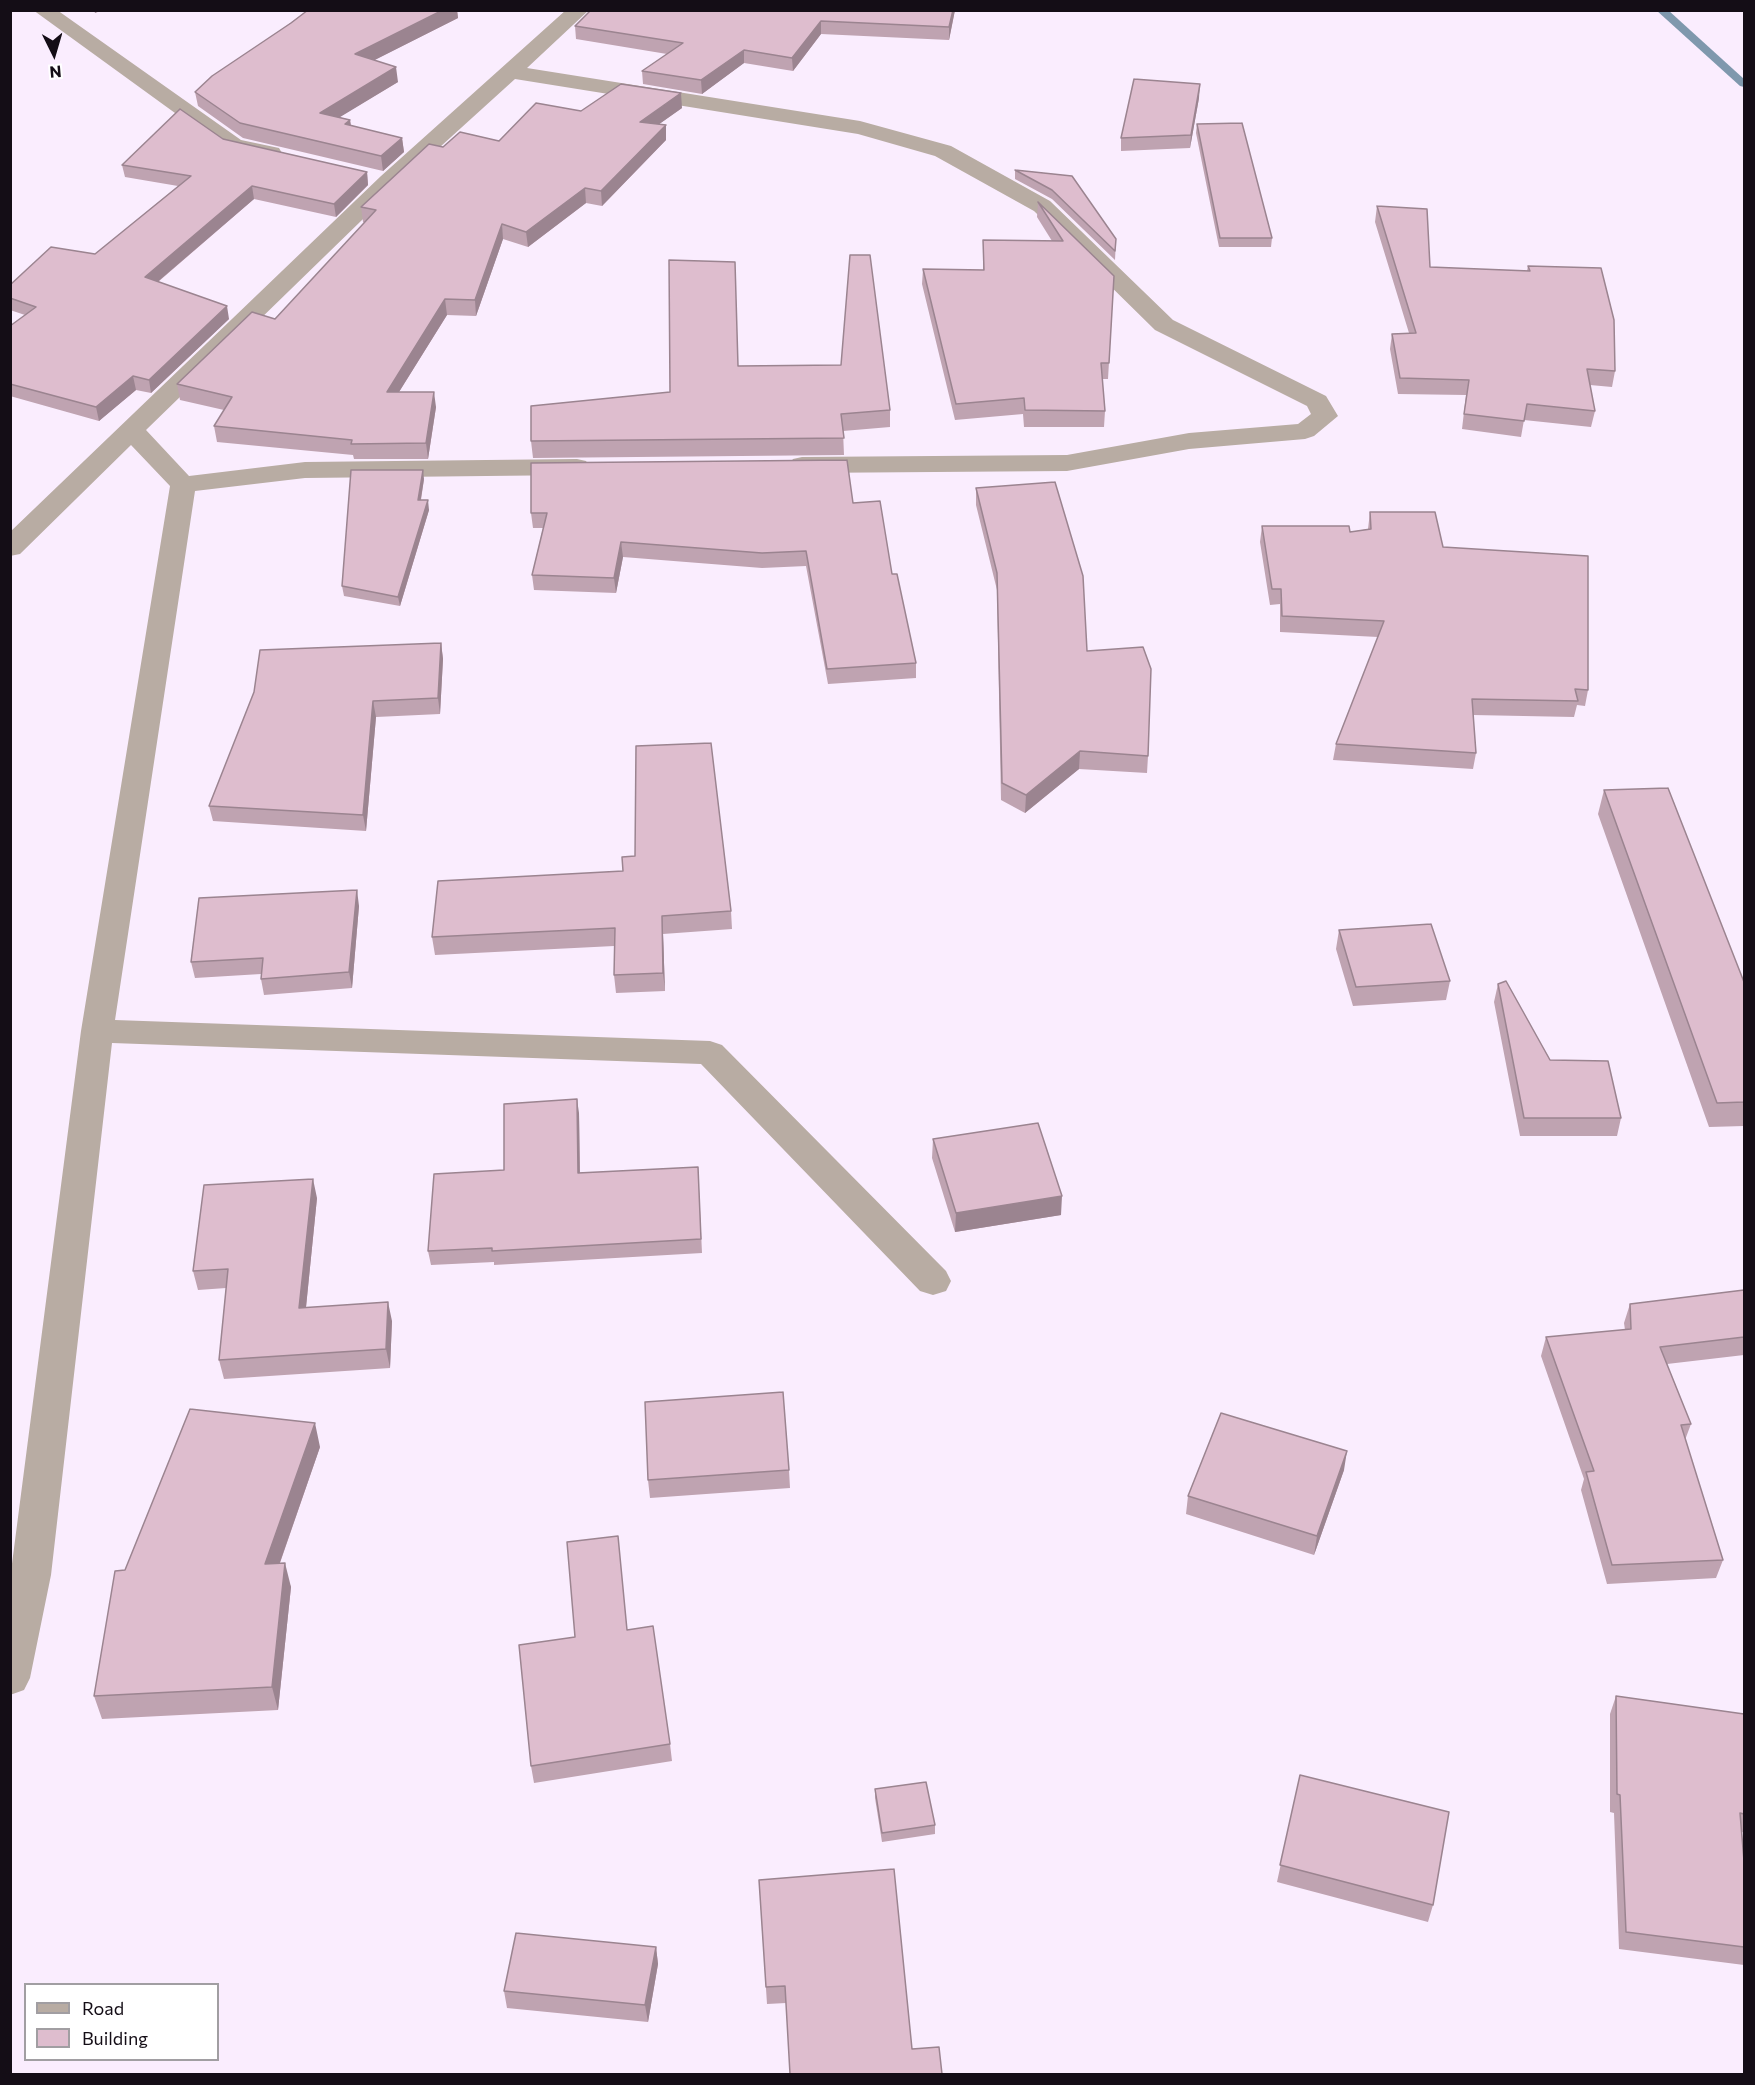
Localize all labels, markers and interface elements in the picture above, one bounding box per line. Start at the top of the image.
north arrow [24,24,84,84]
text: N [49,62,62,82]
legend [24,1983,219,2061]
text: Road [82,1997,124,2019]
text: Building [82,2027,148,2049]

